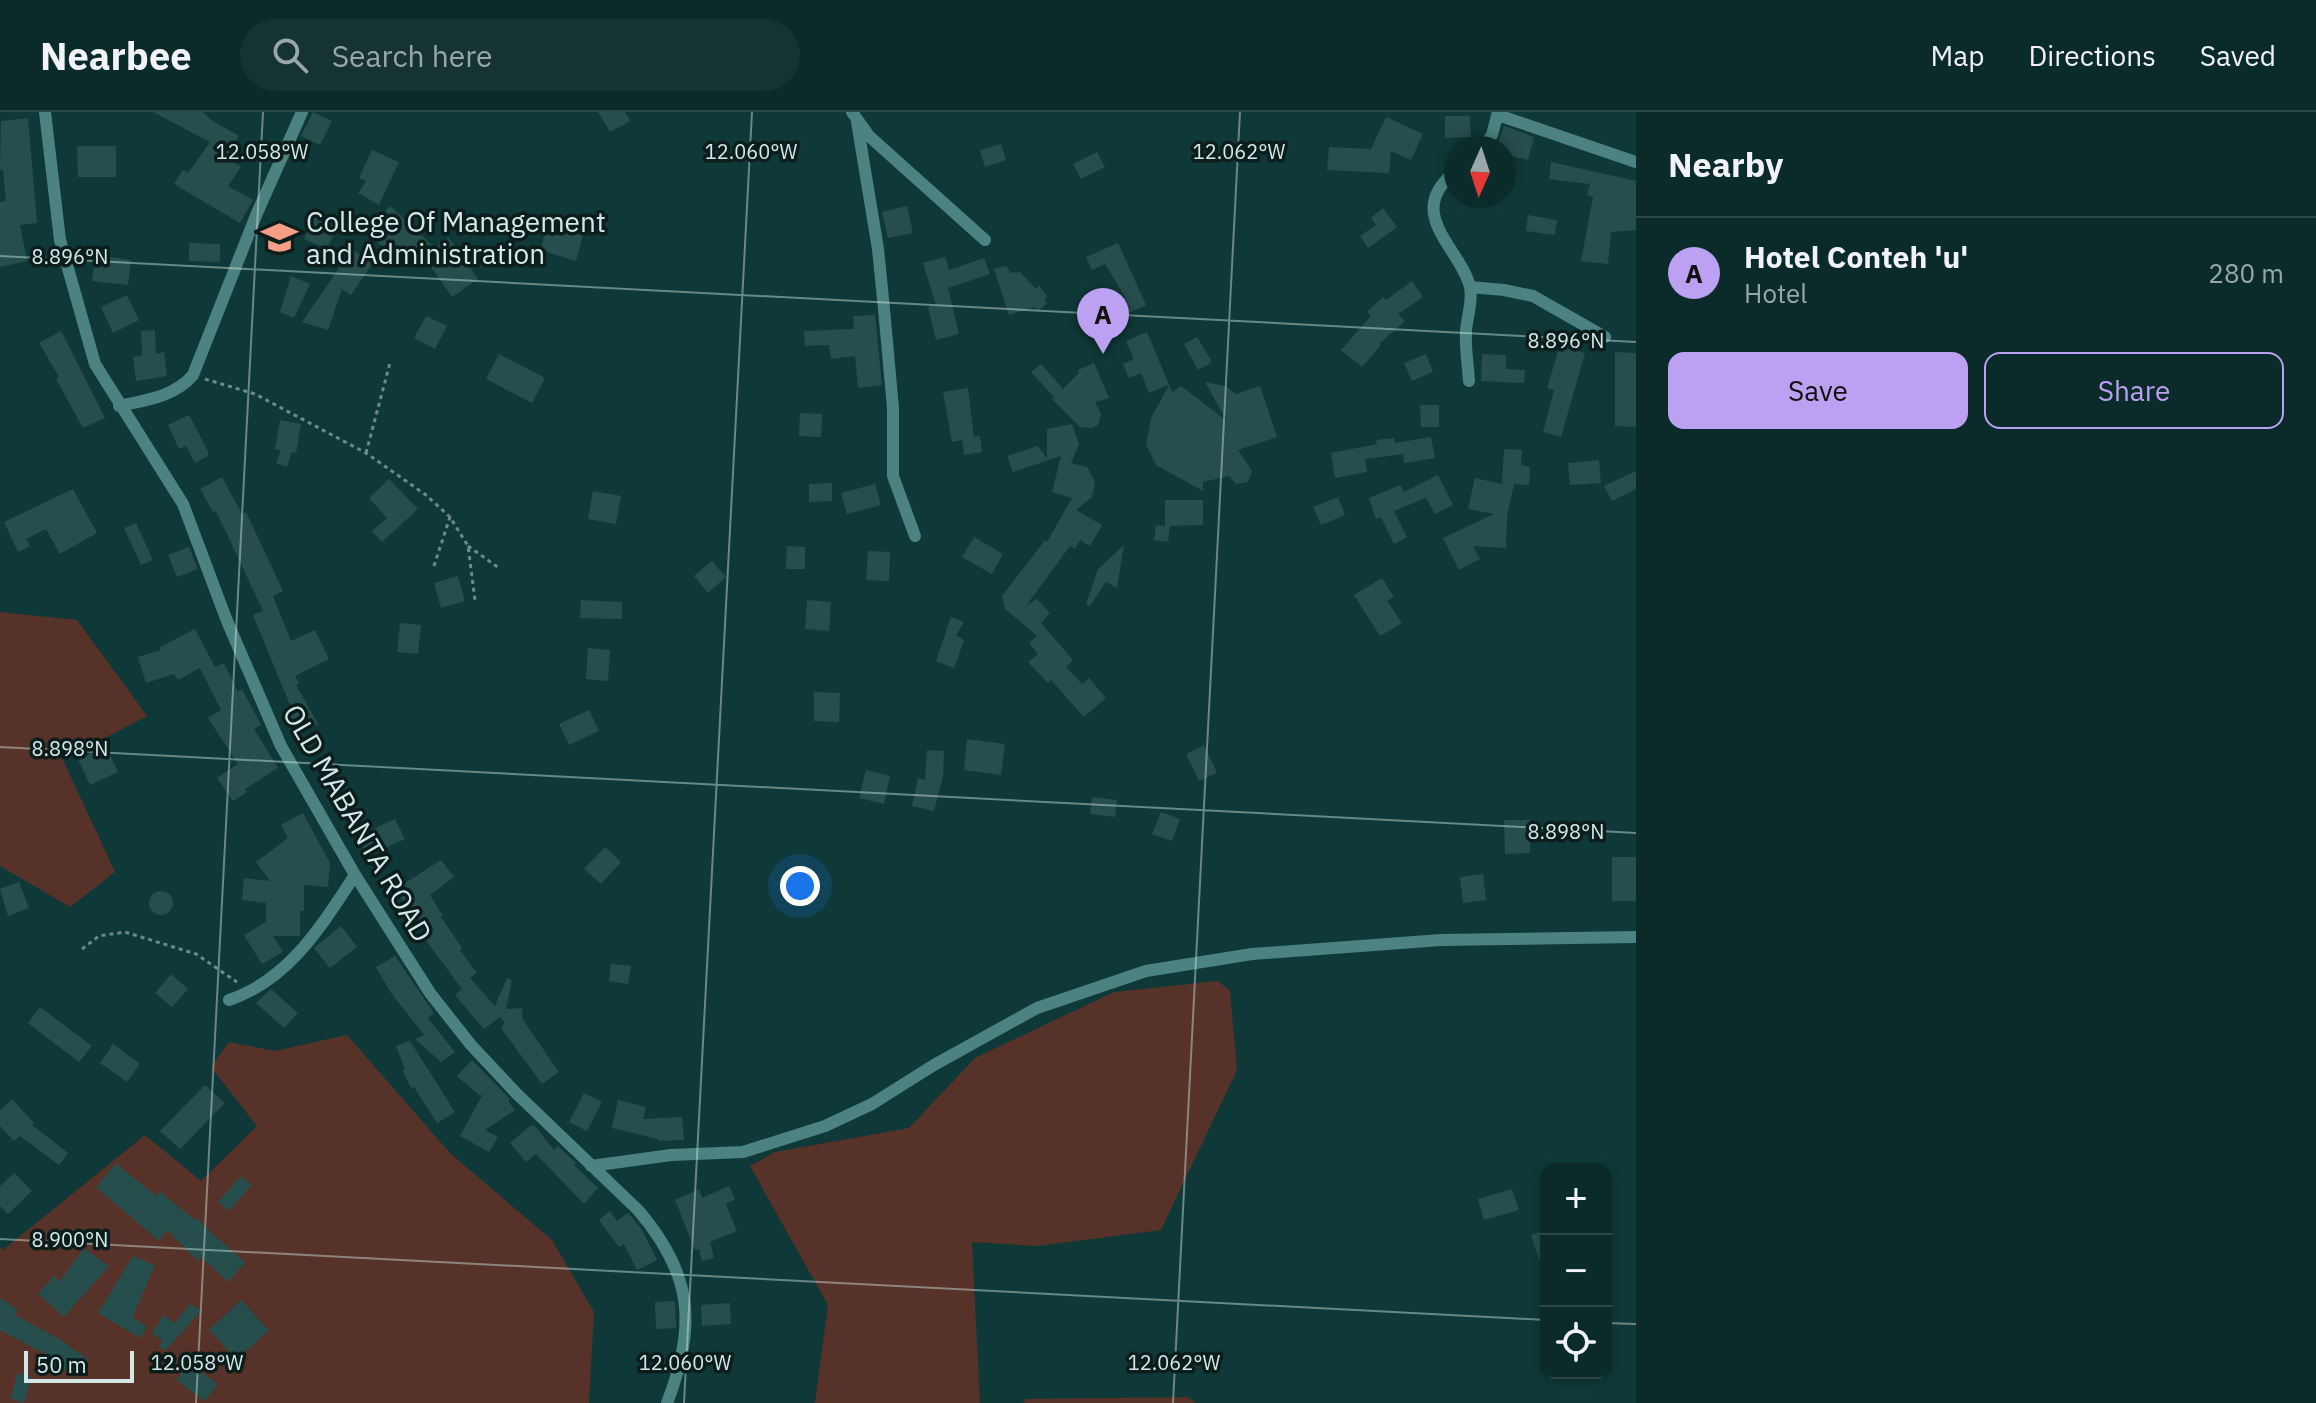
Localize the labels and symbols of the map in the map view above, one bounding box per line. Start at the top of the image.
north arrow [1444,136,1516,208]
text: 12.058°W [216,138,308,165]
text: 12.060°W [705,138,797,165]
text: 12.062°W [1193,138,1285,165]
place label: College Of Management and Administration [306,203,606,272]
school or university icon: College Of Management and Administration [261,218,299,256]
text: 8.896°N [32,243,108,270]
pin: A [1077,288,1129,354]
text: 8.896°N [1528,327,1604,354]
street label: OLD MABANTA ROAD [275,698,441,948]
text: 8.898°N [32,735,108,762]
text: 8.898°N [1528,818,1604,845]
your location [780,866,820,906]
text: 8.900°N [32,1226,108,1253]
scale bar [24,1347,134,1383]
text: 12.058°W [151,1349,243,1376]
text: 12.060°W [639,1349,731,1376]
text: 12.062°W [1128,1349,1220,1376]

